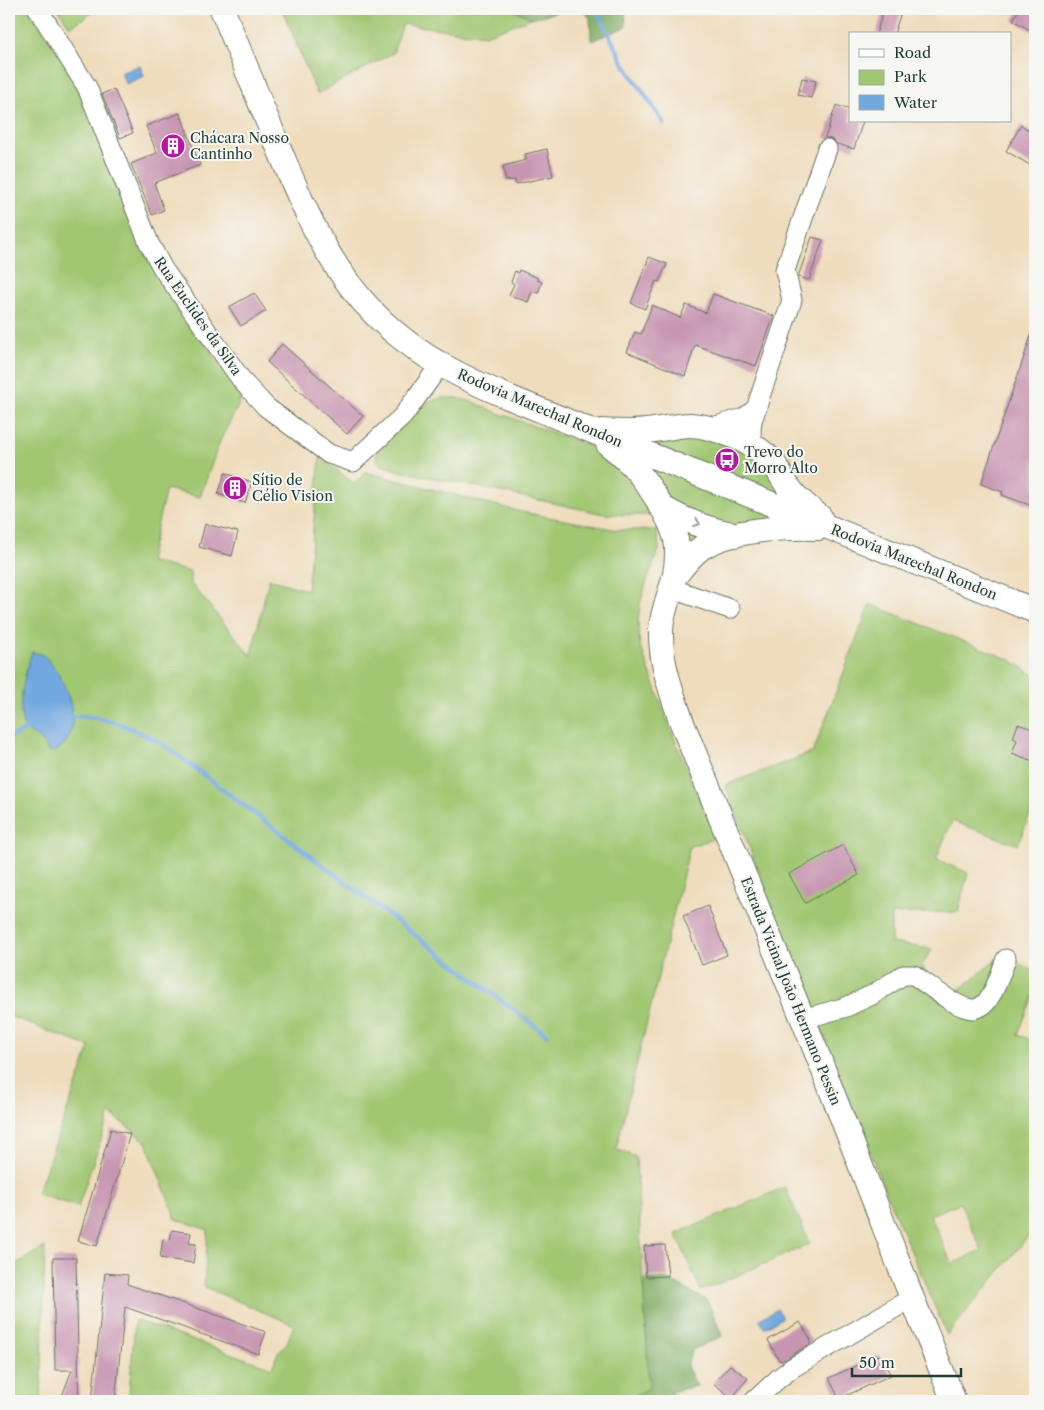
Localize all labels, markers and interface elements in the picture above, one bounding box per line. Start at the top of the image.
legend [849,32,1012,122]
text: Road [894,43,931,62]
text: Park [894,67,928,86]
text: Water [893,93,938,112]
place label: Chácara Nosso Cantinho [190,129,289,163]
building icon: Chácara Nosso Cantinho [160,133,186,159]
street label: Rua Euclides da Silva [150,253,246,379]
street label: Rodovia Marechal Rondon [455,365,626,451]
place label: Trevo do Morro Alto [744,443,818,477]
bus stop icon: Trevo do Morro Alto [714,447,740,473]
place label: Sítio de Célio Vision [252,471,333,505]
building icon: Sítio de Célio Vision [222,475,248,501]
one-way arrow [692,517,701,527]
street label: Rodovia Marechal Rondon [828,520,1000,604]
street label: Estrada Vicinal João Hermano Pessin [737,874,845,1108]
scale bar [852,1345,960,1377]
text: 50 m [859,1353,895,1372]

